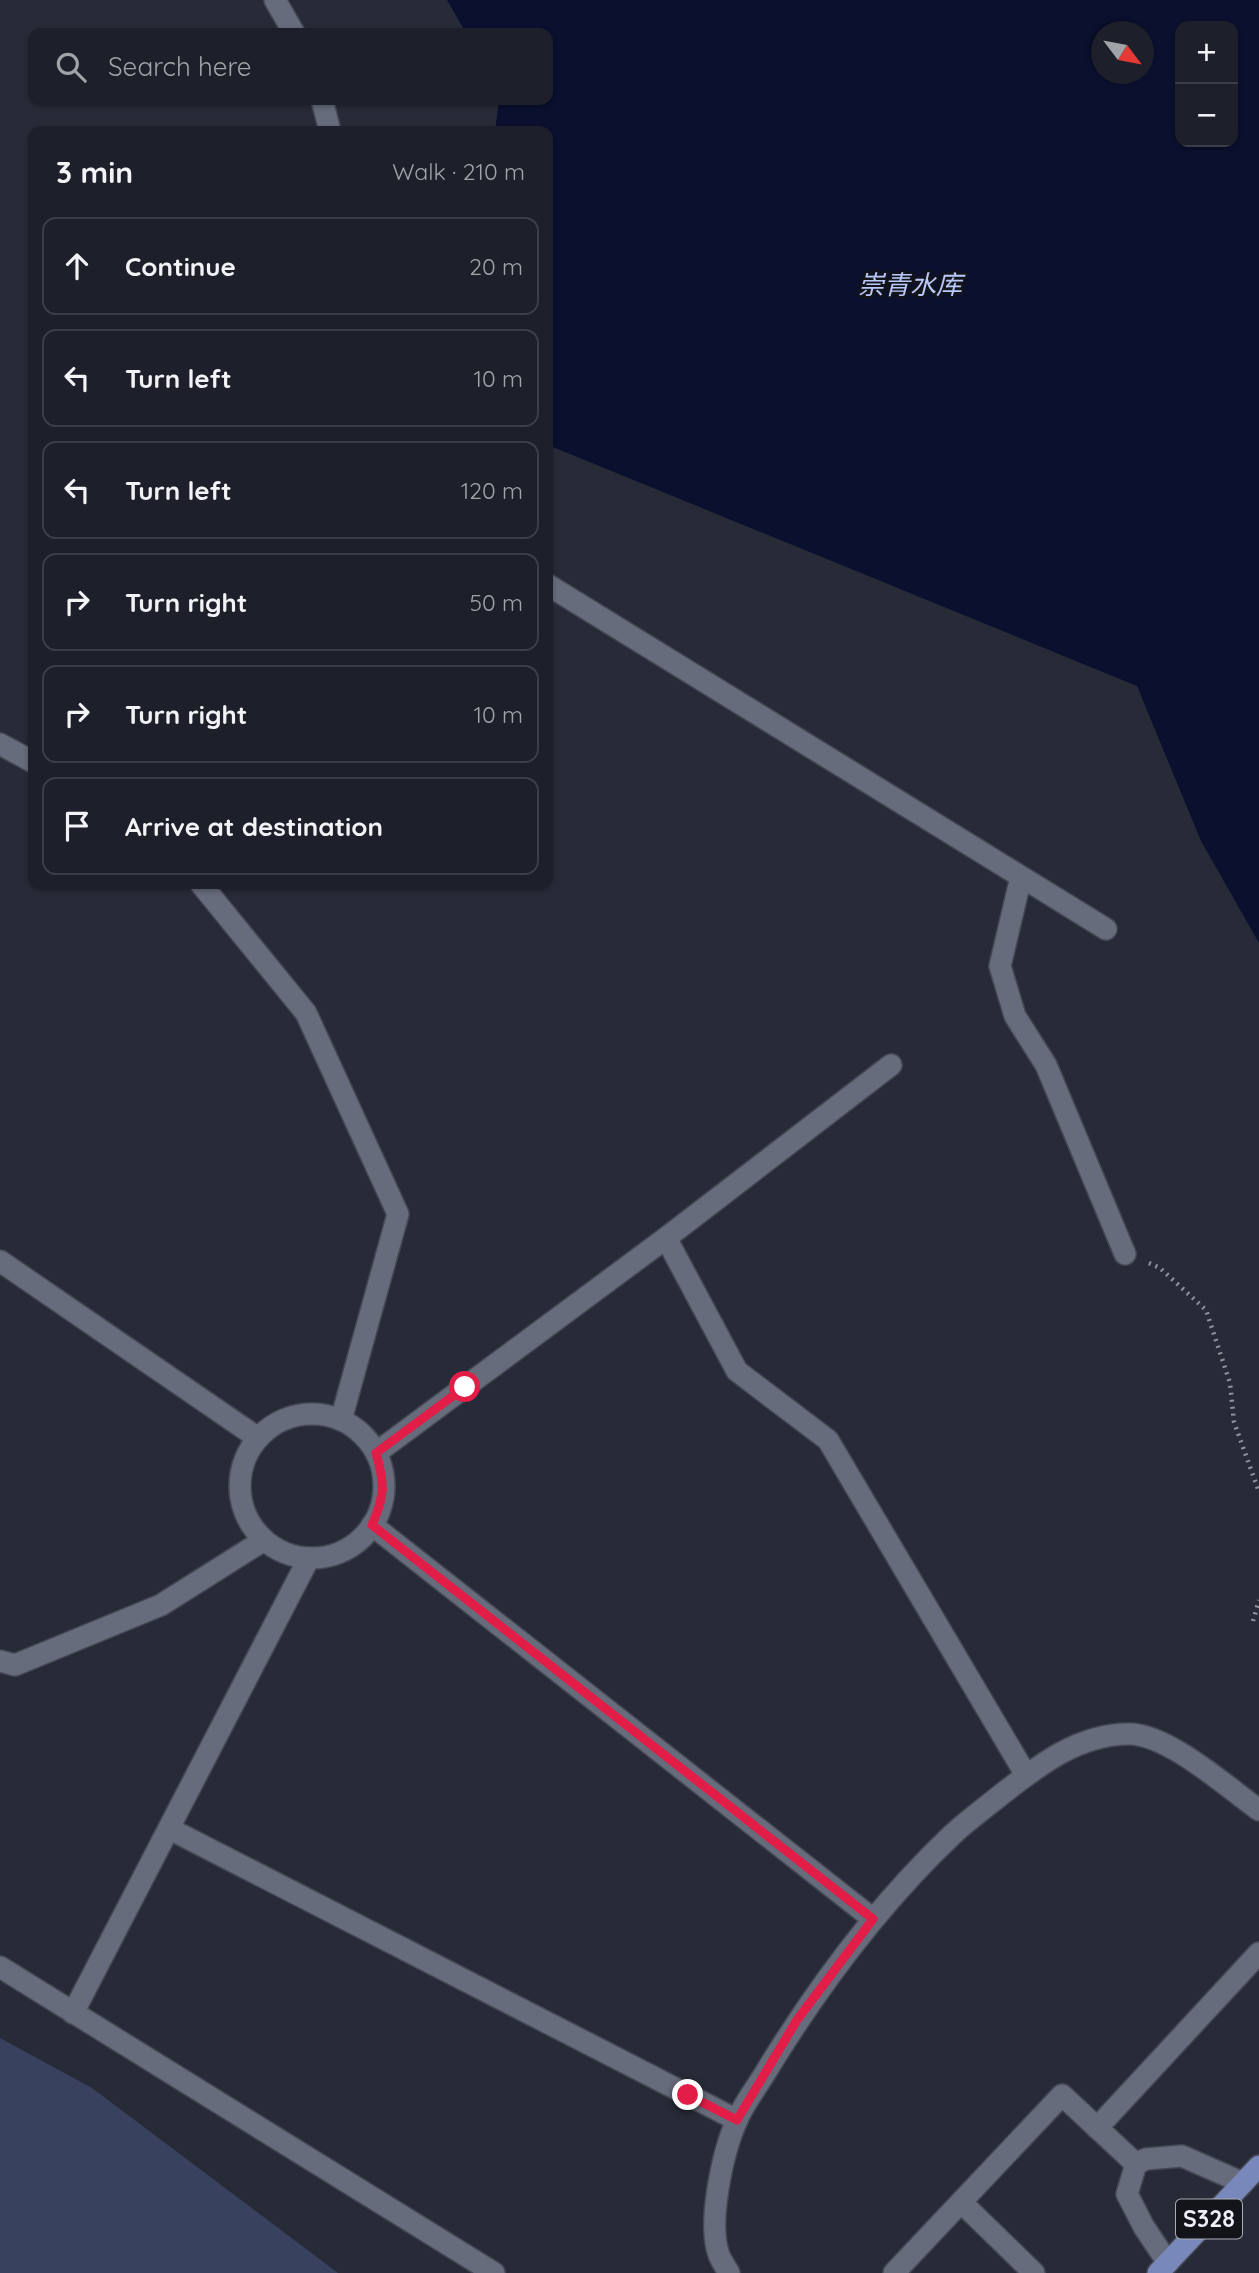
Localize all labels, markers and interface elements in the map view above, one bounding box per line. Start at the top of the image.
north arrow [1091,21,1154,84]
map controls [1175,21,1238,147]
button: + [1175,21,1238,84]
search box [28,28,553,105]
icon: search [52,48,90,86]
text: Search here [108,50,252,83]
button: − [1175,84,1238,147]
text: 3 min [56,153,133,191]
text: Walk · 210 m [392,157,525,186]
icon: ahead [58,247,96,285]
text: Continue [125,250,236,283]
text: 20 m [469,252,523,281]
water label: 崇青水库 [858,268,966,301]
icon: left [58,359,96,397]
text: Turn left [125,362,232,395]
text: 10 m [474,364,523,393]
icon: left [58,471,96,509]
text: Turn left [125,474,232,507]
text: 120 m [461,476,523,505]
icon: right [58,583,96,621]
text: Turn right [125,586,247,619]
text: 50 m [470,588,523,617]
icon: right [58,695,96,733]
text: Turn right [125,698,247,731]
text: 10 m [474,700,523,729]
icon: arrive [58,807,96,845]
text: Arrive at destination [125,810,383,843]
route start [449,1371,480,1402]
route end [672,2079,703,2110]
road number: S328 [1176,2200,1242,2238]

